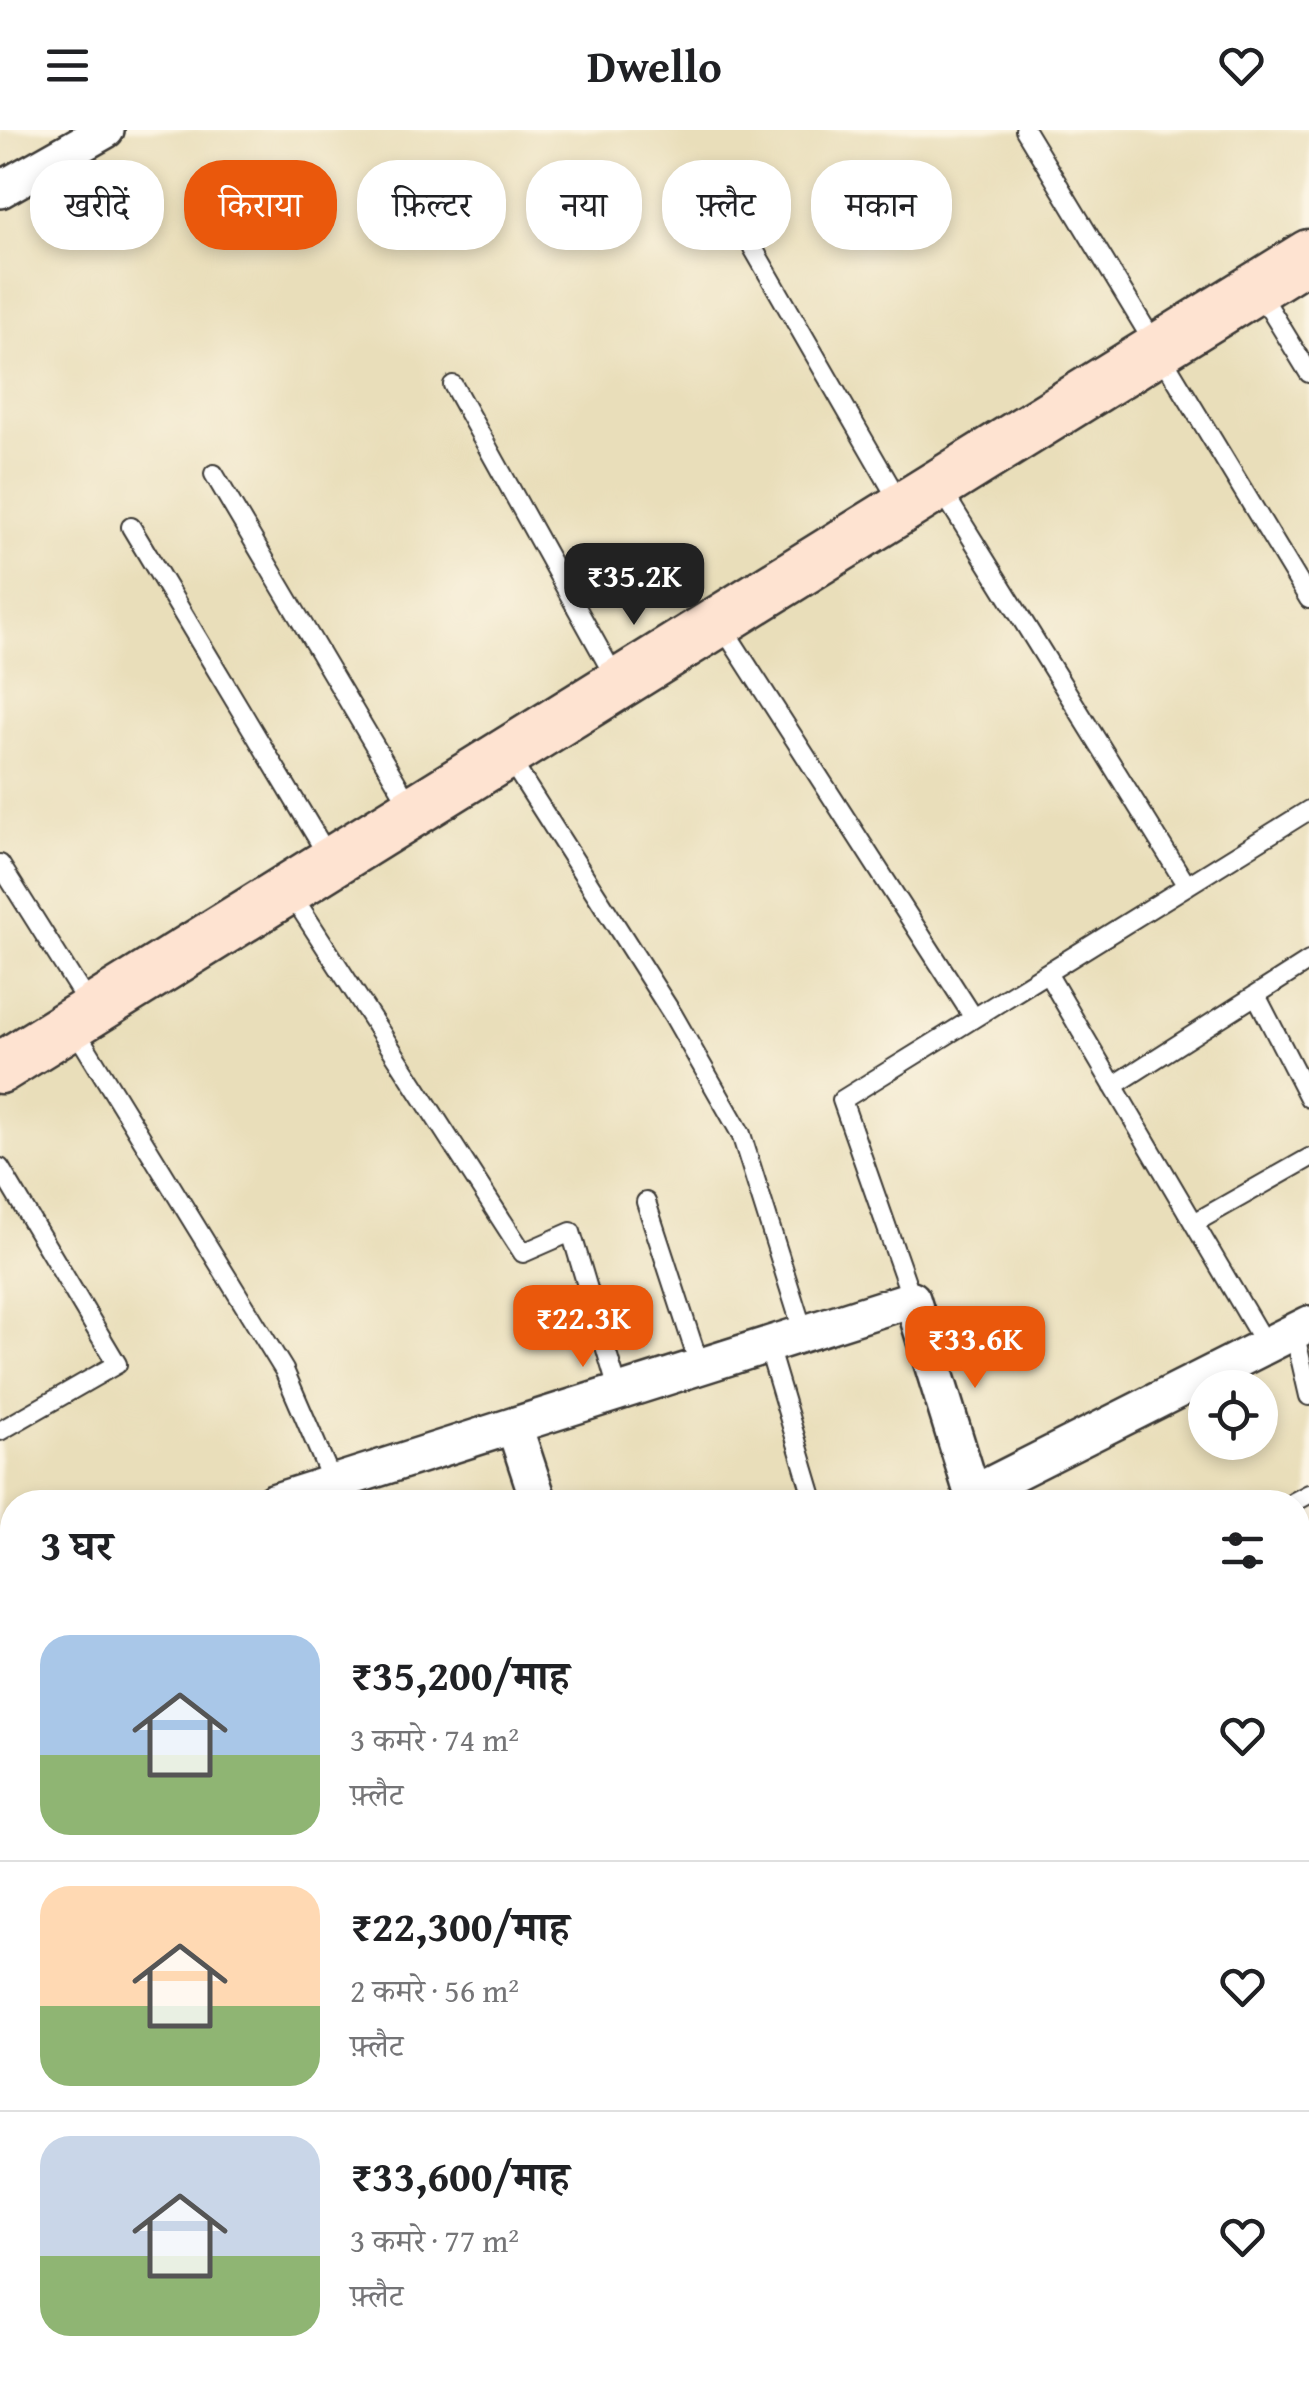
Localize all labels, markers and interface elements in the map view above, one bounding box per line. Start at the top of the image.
text: Dwello [587,33,722,98]
icon: menu [40,38,95,93]
icon: heart [1214,38,1269,93]
chip: खरीदें [30,160,164,250]
chip: किराया [184,160,337,250]
chip: फ़िल्टर [357,160,506,250]
chip: नया [526,160,642,250]
chip: फ़्लैट [662,160,791,250]
chip: मकान [811,160,952,250]
pin: ₹35.2K [553,543,715,628]
text: ₹35.2K [586,552,682,599]
pin: ₹22.3K [502,1285,664,1370]
text: ₹22.3K [535,1294,631,1341]
pin: ₹33.6K [894,1306,1056,1391]
text: ₹33.6K [927,1315,1023,1362]
map controls [1188,1370,1278,1460]
button: locate [1188,1370,1278,1460]
text: 3 घर [40,1514,113,1575]
icon: filters [1215,1523,1270,1578]
text: ₹35,200/माह [350,1644,569,1705]
icon: home [120,1675,240,1795]
icon: heart [1215,1708,1270,1763]
text: 3 कमरे · 74 m² [350,1716,519,1763]
text: फ़्लैट [350,1771,403,1818]
text: ₹22,300/माह [350,1895,569,1956]
icon: home [120,1926,240,2046]
icon: heart [1215,1959,1270,2014]
text: 2 कमरे · 56 m² [350,1967,519,2014]
text: फ़्लैट [350,2022,403,2069]
text: ₹33,600/माह [350,2145,569,2206]
icon: home [120,2176,240,2296]
icon: heart [1215,2209,1270,2264]
text: 3 कमरे · 77 m² [350,2217,519,2264]
text: फ़्लैट [350,2272,403,2319]

